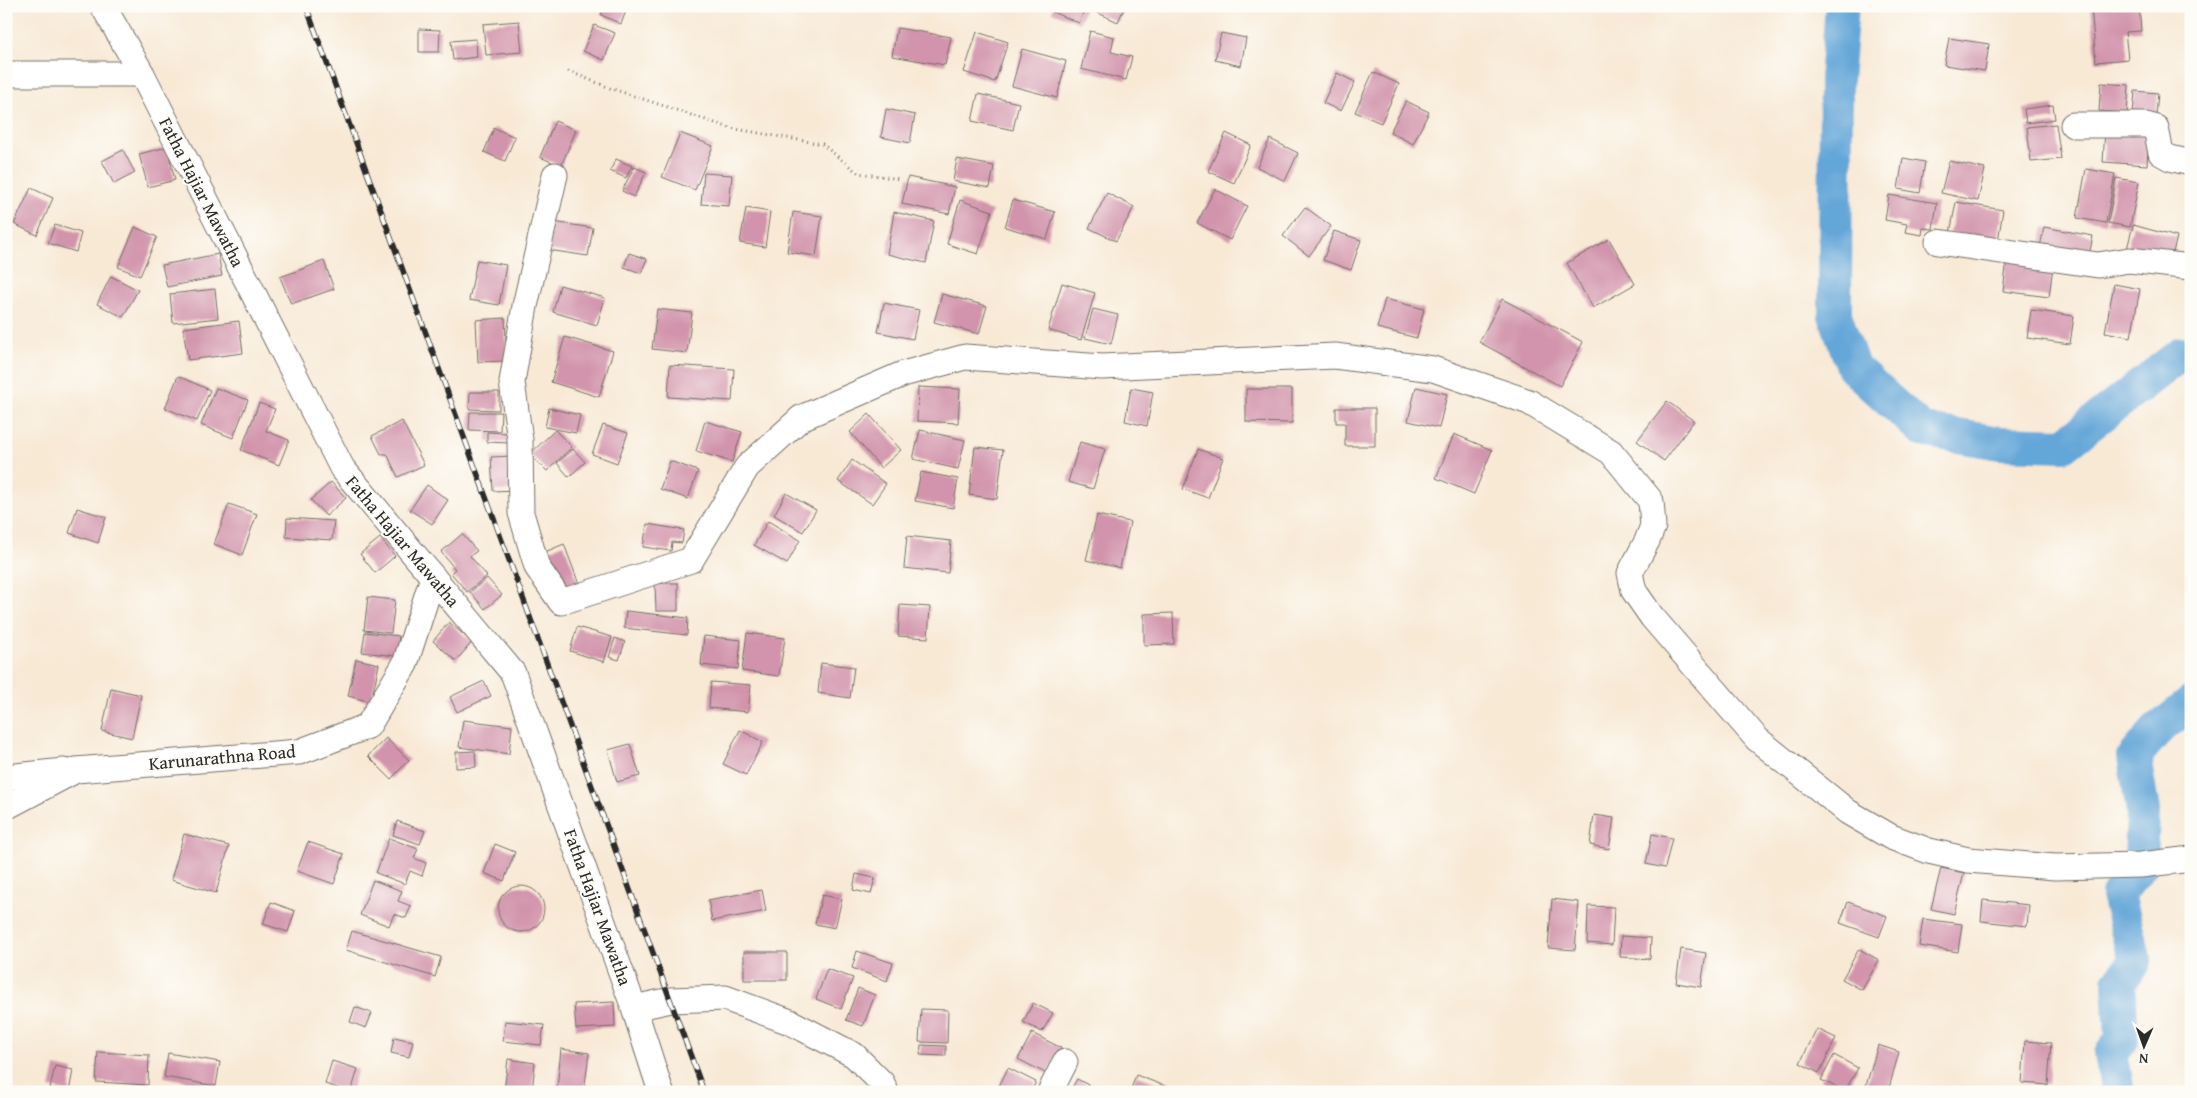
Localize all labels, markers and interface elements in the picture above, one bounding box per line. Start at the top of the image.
street label: Fatha Hajiar Mawatha [153,112,252,272]
street label: Fatha Hajiar Mawatha [340,469,467,613]
street label: Karunarathna Road [147,737,297,777]
street label: Fatha Hajiar Mawatha [557,825,639,989]
north arrow [2120,1020,2170,1070]
text: N [2138,1049,2149,1069]

